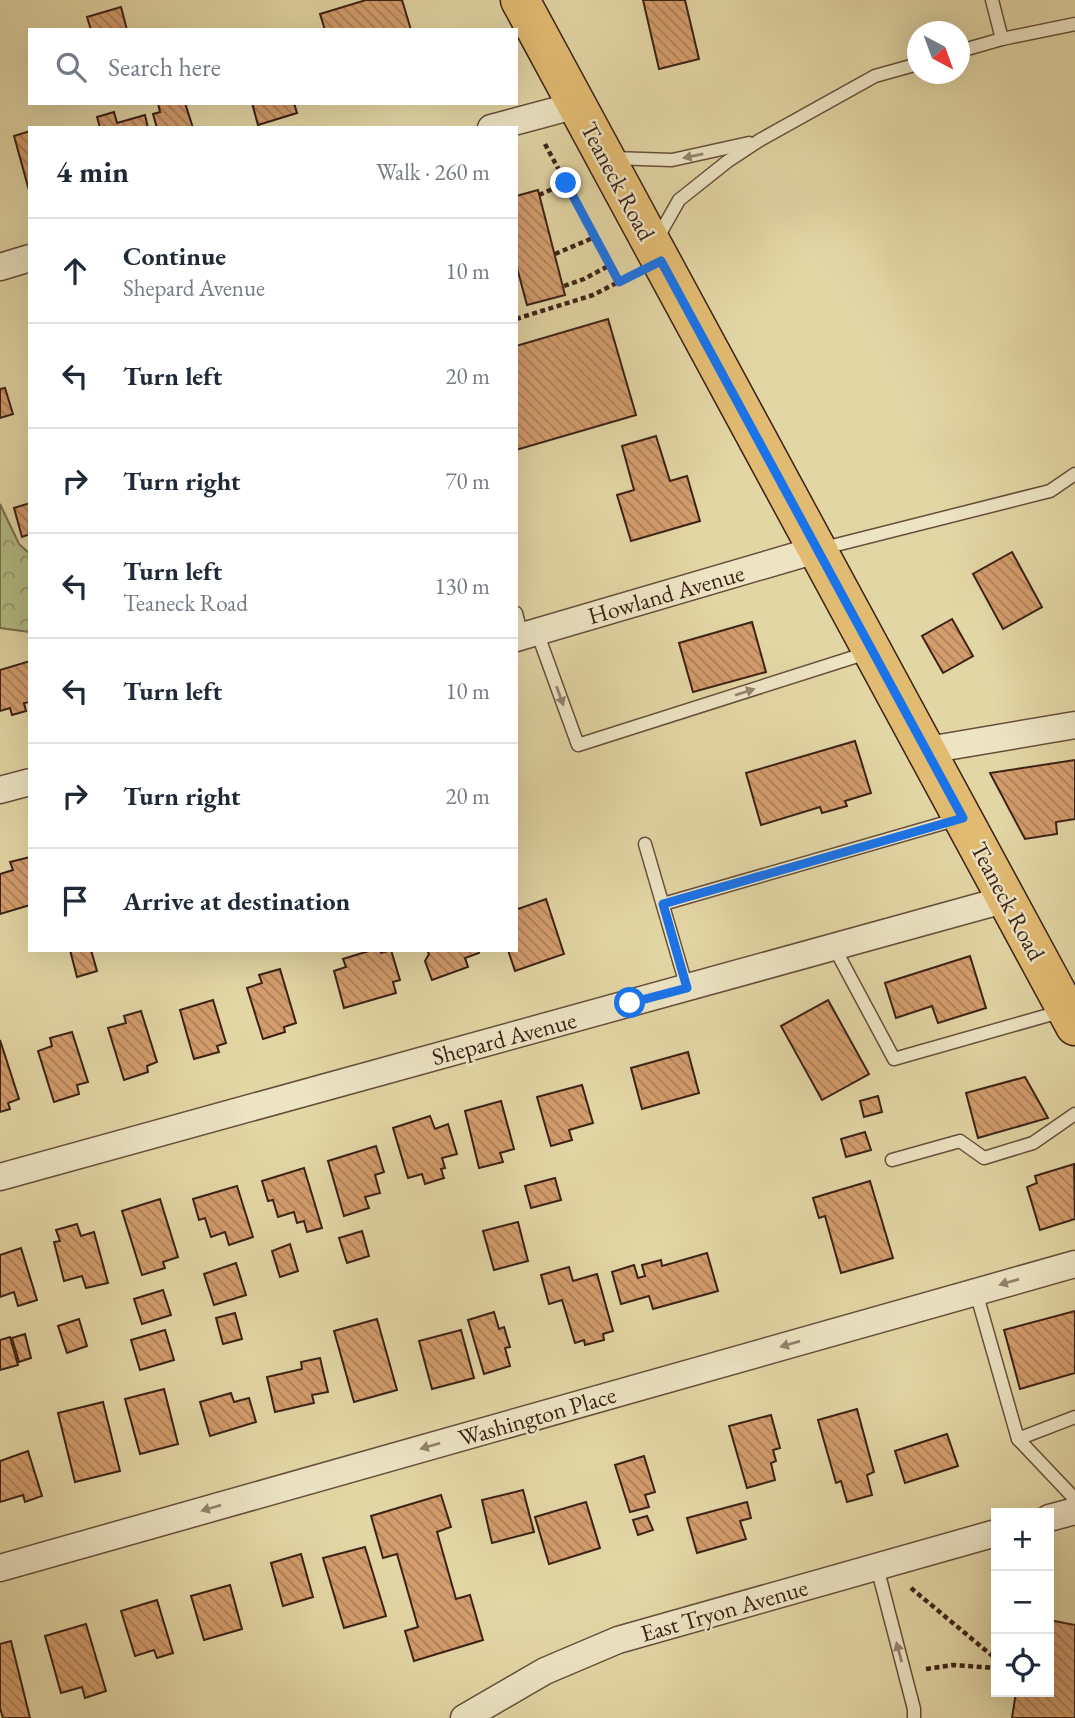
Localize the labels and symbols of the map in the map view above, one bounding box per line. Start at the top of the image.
north arrow [907,21,970,84]
street label: Teaneck Road [574,116,663,247]
one-way arrow [682,150,704,161]
route end [550,167,581,198]
street label: Howland Avenue [584,557,748,631]
one-way arrow [555,686,566,707]
one-way arrow [735,686,756,696]
street label: Teaneck Road [964,836,1053,967]
route start [614,987,645,1018]
street label: Shepard Avenue [428,1004,580,1072]
one-way arrow [999,1278,1020,1288]
one-way arrow [779,1339,801,1350]
street label: Washington Place [455,1379,619,1453]
one-way arrow [419,1442,440,1452]
one-way arrow [200,1504,221,1514]
street label: East Tryon Avenue [637,1571,811,1649]
one-way arrow [893,1641,904,1663]

